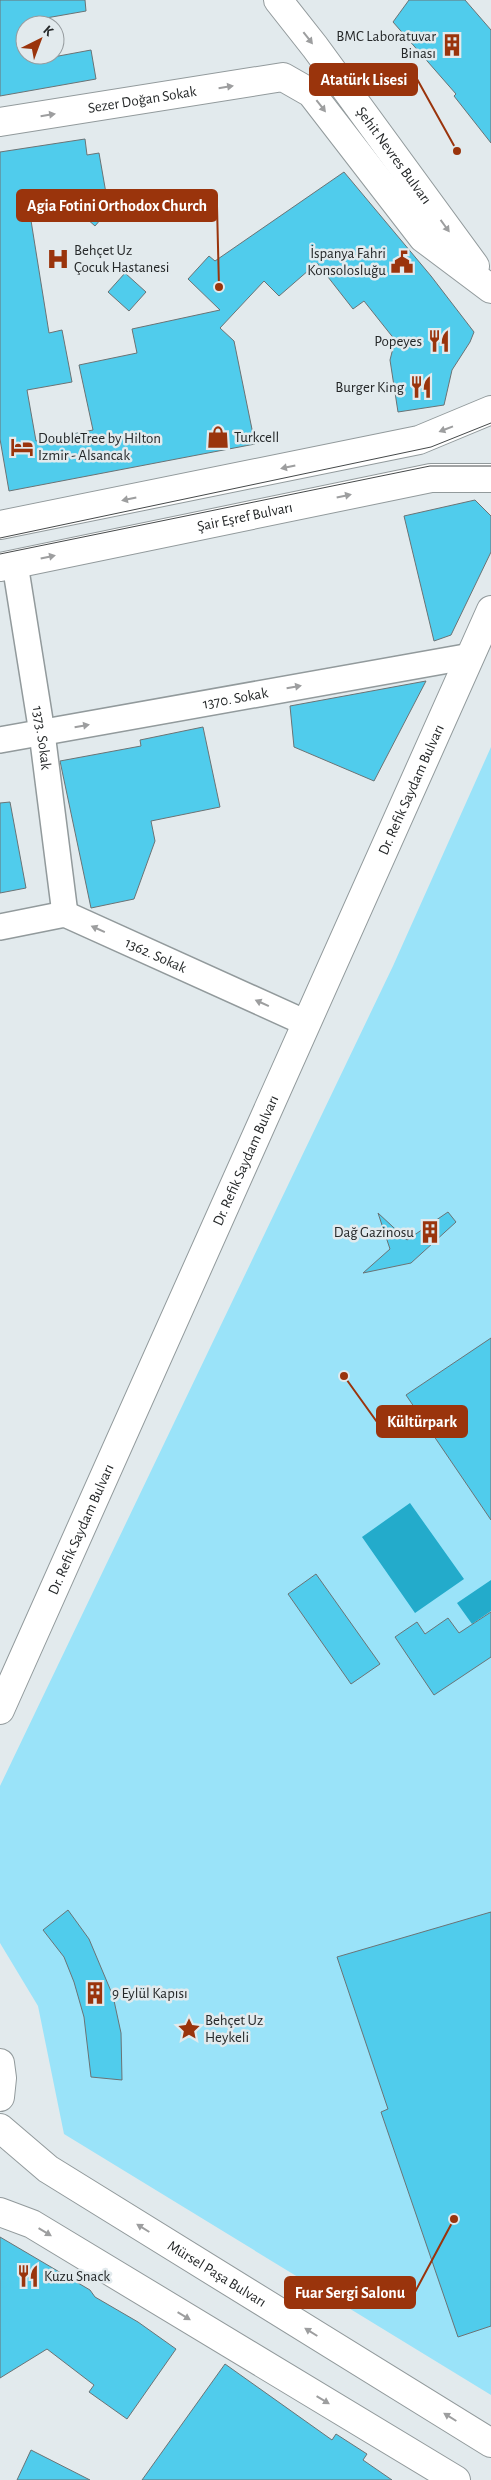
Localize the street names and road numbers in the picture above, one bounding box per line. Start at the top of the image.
street label: Sezer Doğan Sokak [87,83,198,115]
street label: Şehit Nevres Bulvarı [354,104,435,207]
street label: Şair Eşref Bulvarı [196,499,294,534]
street label: 1370. Sokak [202,685,269,711]
street label: 1373. Sokak [30,705,54,771]
street label: Dr. Refik Saydam Bulvarı [375,722,446,857]
street label: 1362. Sokak [123,935,189,976]
street label: Dr. Refik Saydam Bulvarı [210,1093,281,1228]
street label: Dr. Refik Saydam Bulvarı [45,1462,116,1597]
street label: Mürsel Paşa Bulvarı [165,2238,269,2310]

